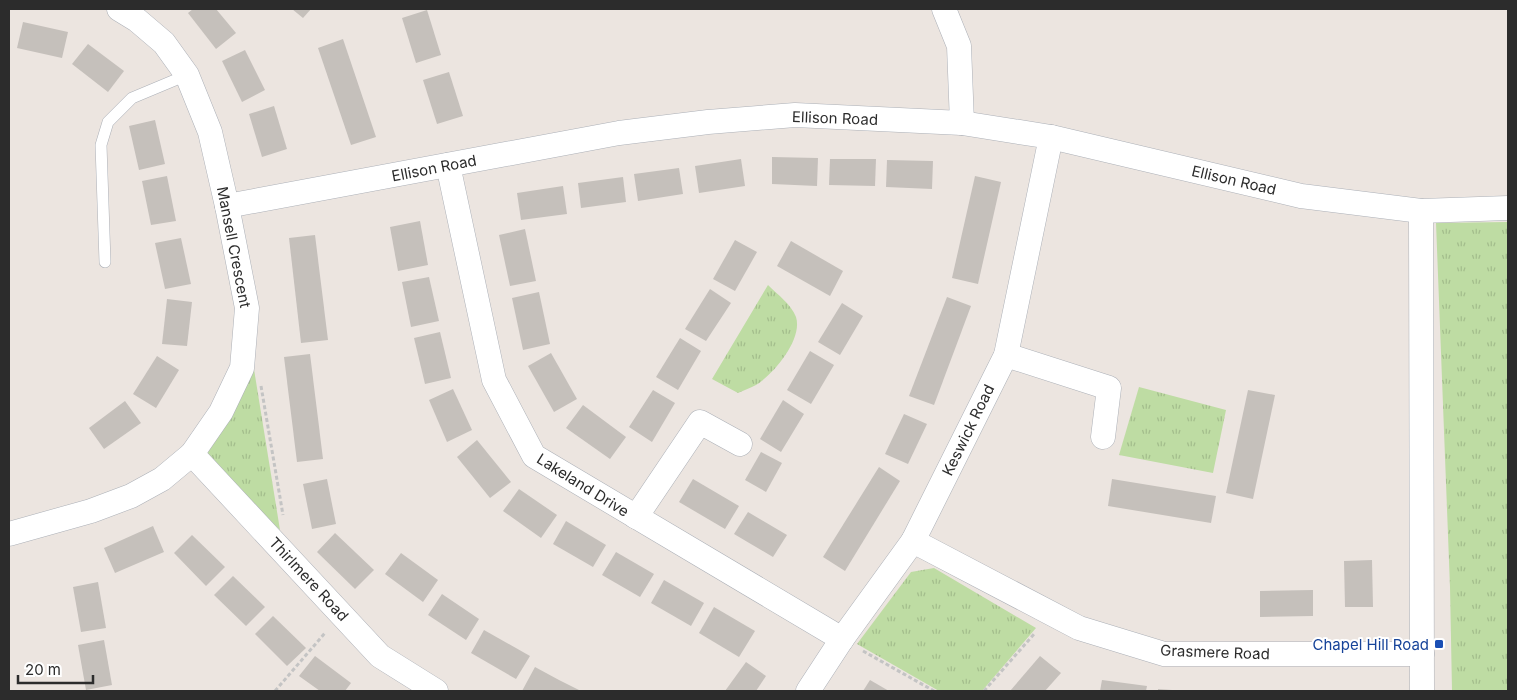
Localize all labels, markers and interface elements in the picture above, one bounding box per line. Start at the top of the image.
street label: Ellison Road [792,107,878,129]
street label: Ellison Road [390,150,478,186]
street label: Ellison Road [1190,161,1278,199]
street label: Mansell Crescent [213,185,255,309]
street label: Keswick Road [938,381,998,479]
street label: Lakeland Drive [533,449,633,521]
street label: Thirlmere Road [265,533,353,625]
place label: Chapel Hill Road [1313,635,1429,654]
marker: Chapel Hill Road [1433,638,1445,650]
street label: Grasmere Road [1160,641,1270,663]
scale bar [18,652,92,684]
text: 20 m [25,660,61,679]

